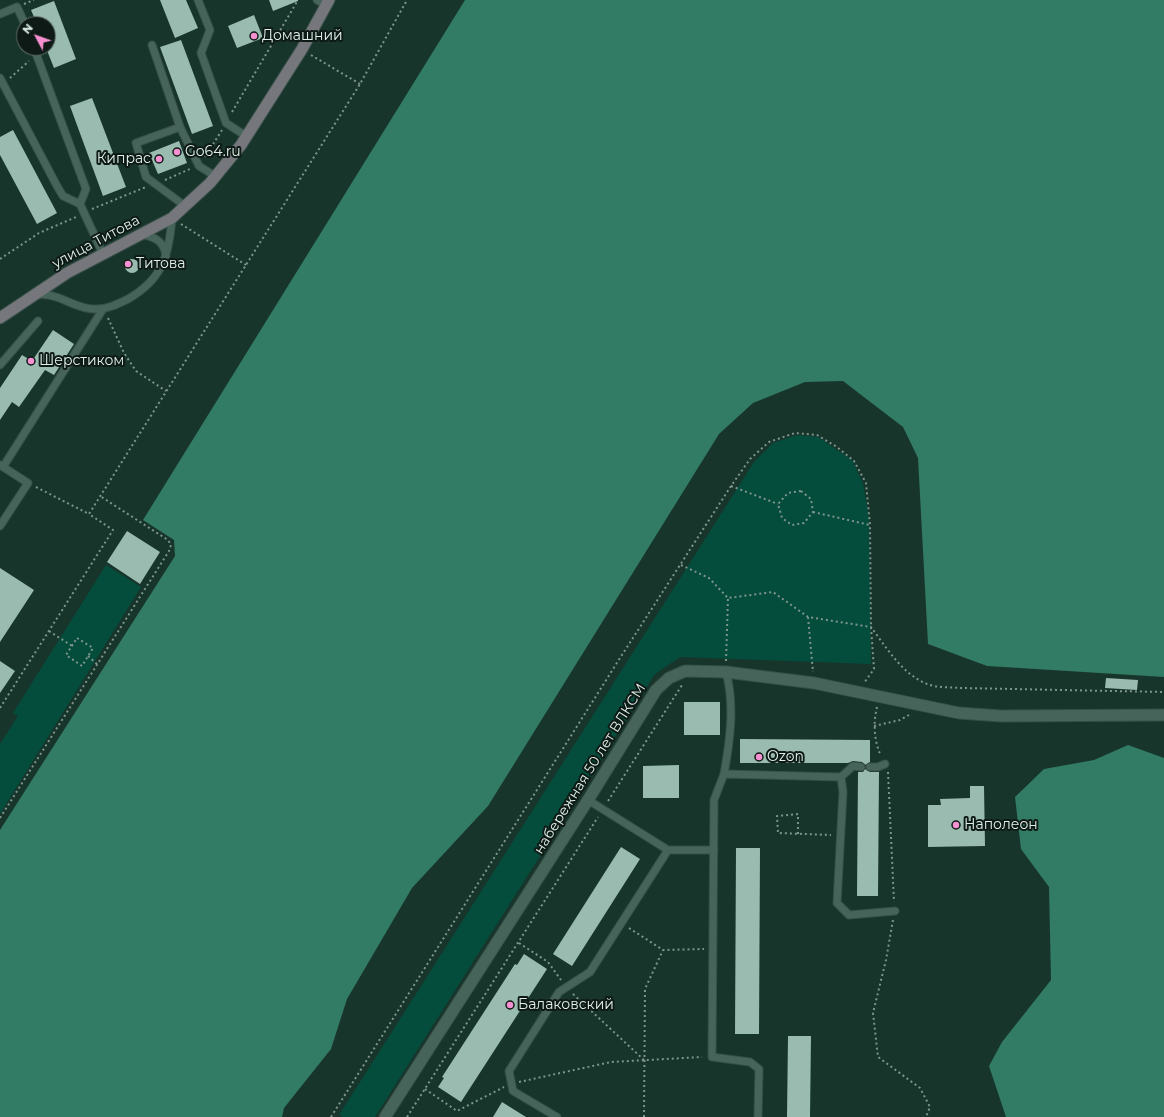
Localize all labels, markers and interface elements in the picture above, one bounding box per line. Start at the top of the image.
north arrow [16,16,56,56]
text: N [19,21,36,37]
place label: Домашний [262,28,343,44]
marker: Домашний [249,31,259,41]
place label: Go64.ru [185,144,241,160]
marker: Go64.ru [172,147,182,157]
place label: Кипрас [97,151,151,167]
marker: Кипрас [154,154,164,164]
street label: улица Титова [49,212,143,272]
place label: Титова [136,256,186,272]
marker: Титова [123,259,133,269]
place label: Шерстиком [39,353,124,369]
marker: Шерстиком [26,356,36,366]
street label: набережная 50 лет ВЛКСМ [531,681,649,857]
place label: Ozon [767,749,804,765]
marker: Ozon [754,752,764,762]
place label: Наполеон [964,817,1038,833]
marker: Наполеон [951,820,961,830]
place label: Балаковский [518,997,614,1013]
marker: Балаковский [505,1000,515,1010]

